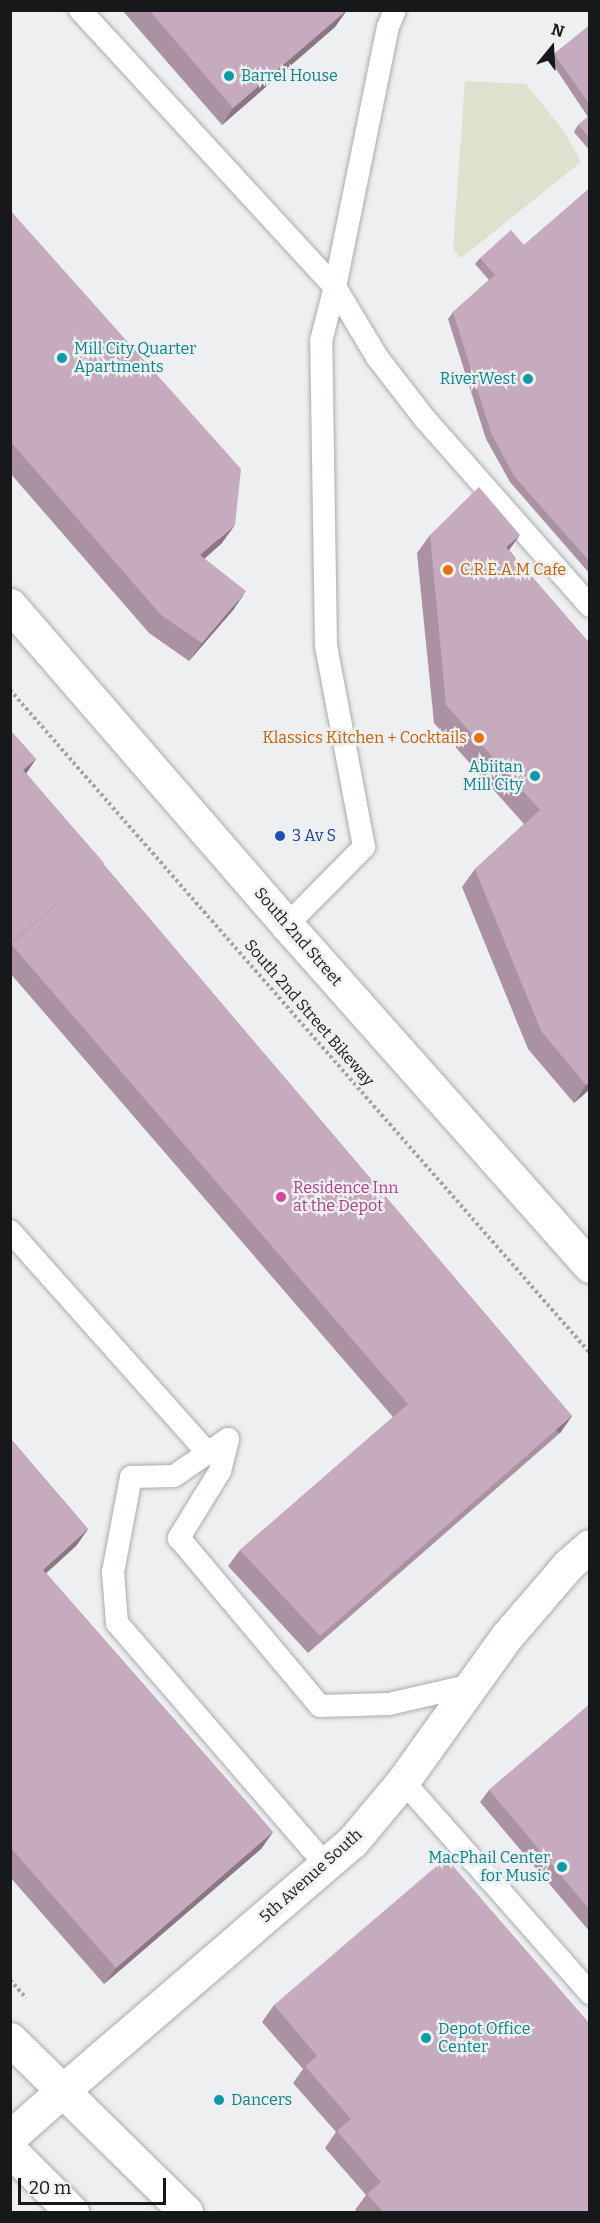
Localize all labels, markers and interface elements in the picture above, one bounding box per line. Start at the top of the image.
north arrow [522,18,582,78]
text: N [549,19,567,41]
place label: Barrel House [241,66,338,86]
marker: Barrel House [222,69,236,83]
place label: Mill City Quarter Apartments [74,339,196,377]
marker: Mill City Quarter Apartments [55,351,69,365]
place label: RiverWest [440,369,516,389]
marker: RiverWest [521,372,535,386]
place label: C.R.E.A.M Cafe [460,560,566,580]
marker: C.R.E.A.M Cafe [441,563,455,577]
place label: Klassics Kitchen + Cocktails [262,728,467,748]
marker: Klassics Kitchen + Cocktails [472,731,486,745]
place label: Abiitan Mill City [463,757,523,795]
marker: Abiitan Mill City [528,769,542,783]
place label: 3 Av S [292,826,336,846]
marker: 3 Av S [273,829,287,843]
street label: South 2nd Street [250,884,346,990]
street label: South 2nd Street Bikeway [240,936,378,1090]
place label: Residence Inn at the Depot [293,1178,398,1216]
marker: Residence Inn at the Depot [274,1190,288,1204]
street label: 5th Avenue South [256,1825,366,1927]
place label: MacPhail Center for Music [428,1848,550,1886]
marker: MacPhail Center for Music [555,1860,569,1874]
place label: Depot Office Center [438,2019,530,2057]
marker: Depot Office Center [419,2031,433,2045]
place label: Dancers [231,2090,292,2110]
marker: Dancers [212,2093,226,2107]
scale bar [21,2166,170,2204]
text: 20 m [29,2177,71,2199]

